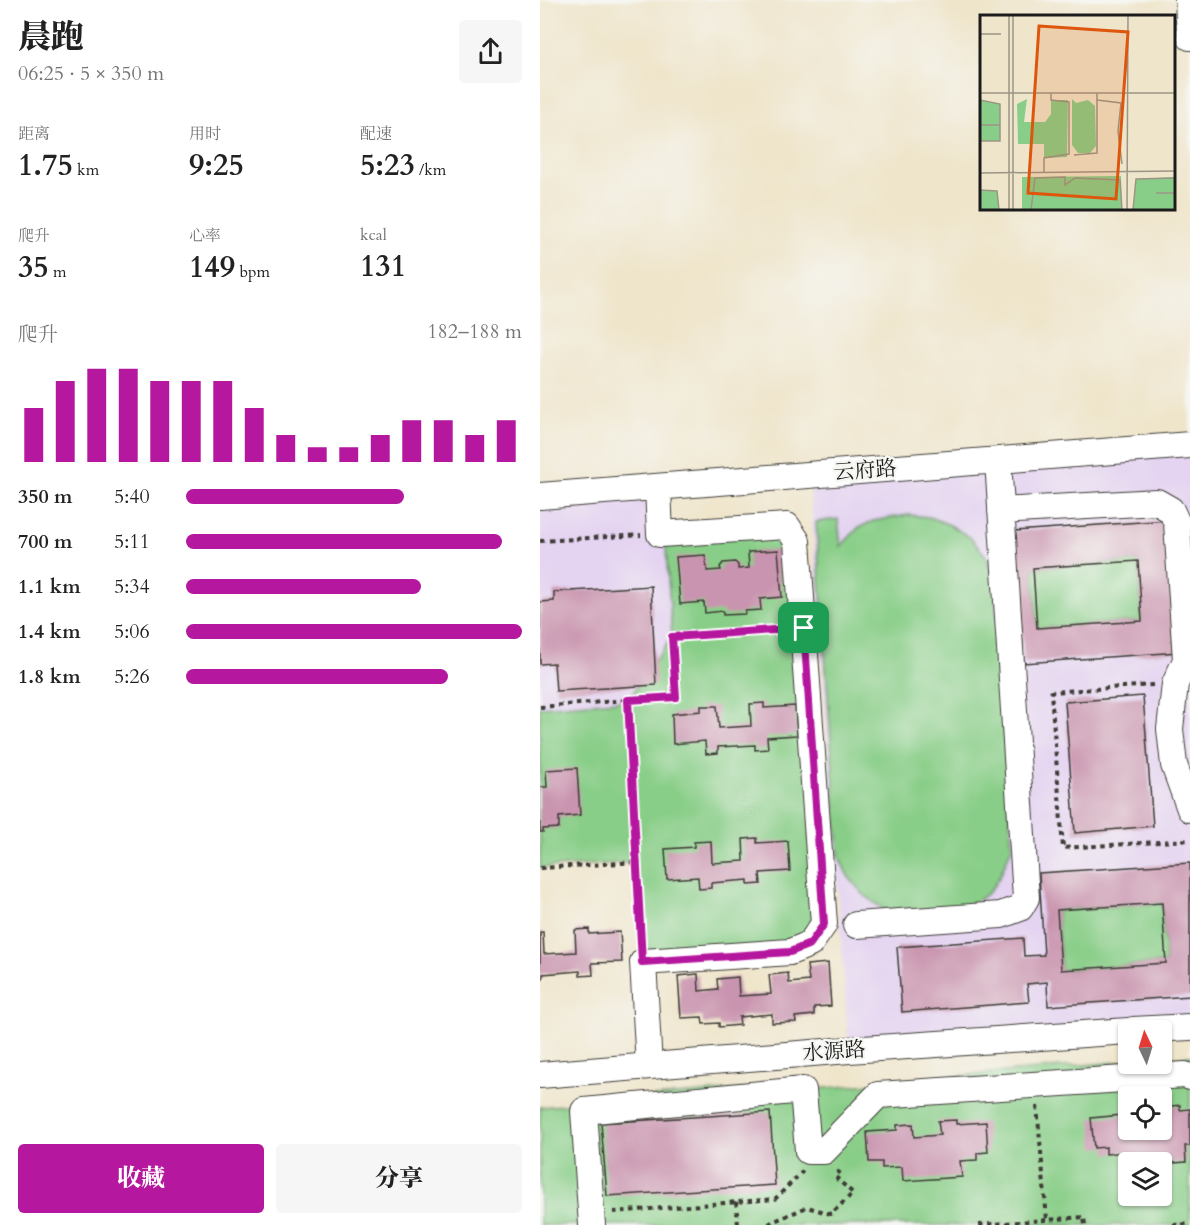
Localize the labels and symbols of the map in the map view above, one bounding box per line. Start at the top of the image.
inset map [980,15,1175,210]
street label: 云府路 [833,454,897,487]
pin [778,602,829,653]
north arrow [1118,1020,1172,1074]
street label: 水源路 [802,1035,866,1068]

